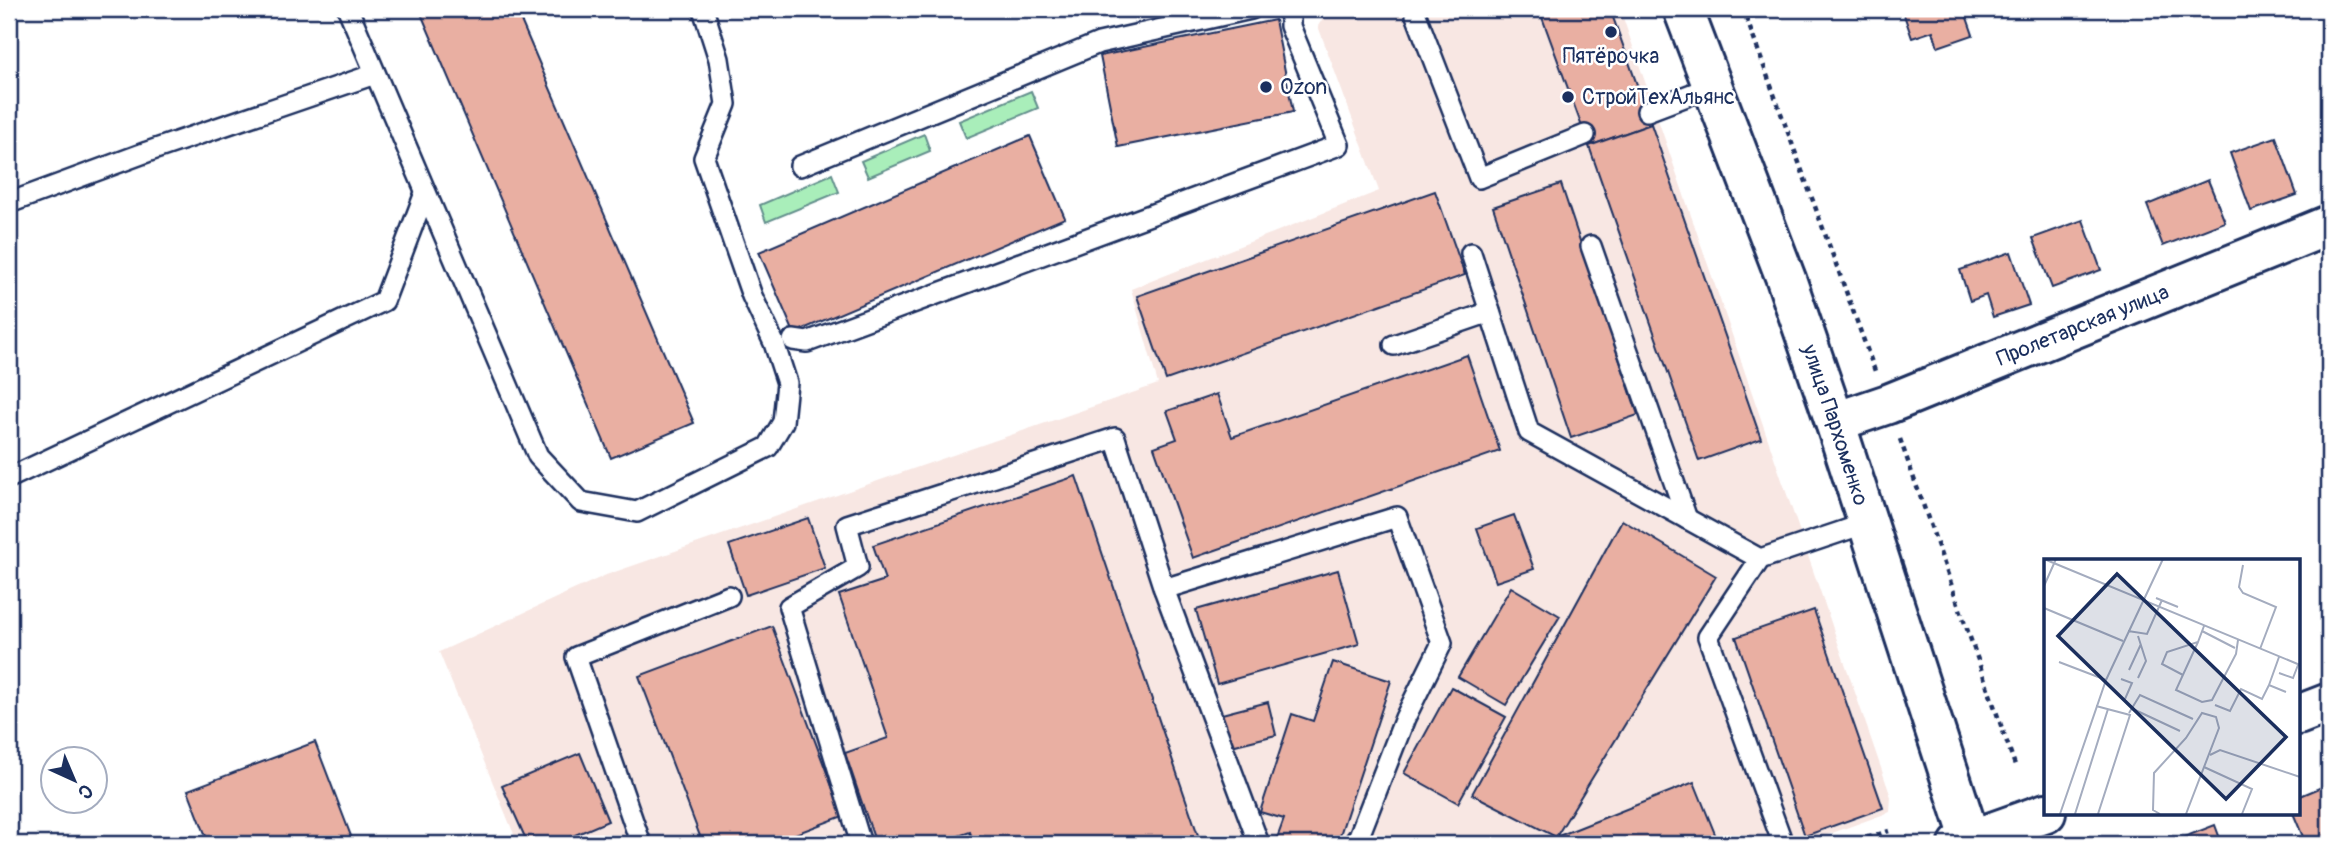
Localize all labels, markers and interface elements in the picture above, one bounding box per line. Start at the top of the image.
marker: Пятёрочка [1603,24,1619,40]
place label: Пятёрочка [1563,43,1659,70]
place label: Ozon [1280,74,1327,101]
marker: Ozon [1258,79,1274,95]
place label: СтройТехАльянс [1582,84,1735,111]
marker: СтройТехАльянс [1560,89,1576,105]
street label: Пролетарская улица [1993,278,2173,372]
street label: улица Пархоменко [1796,340,1875,509]
inset map [2044,559,2300,814]
north arrow [38,744,108,814]
text: С [72,779,98,804]

